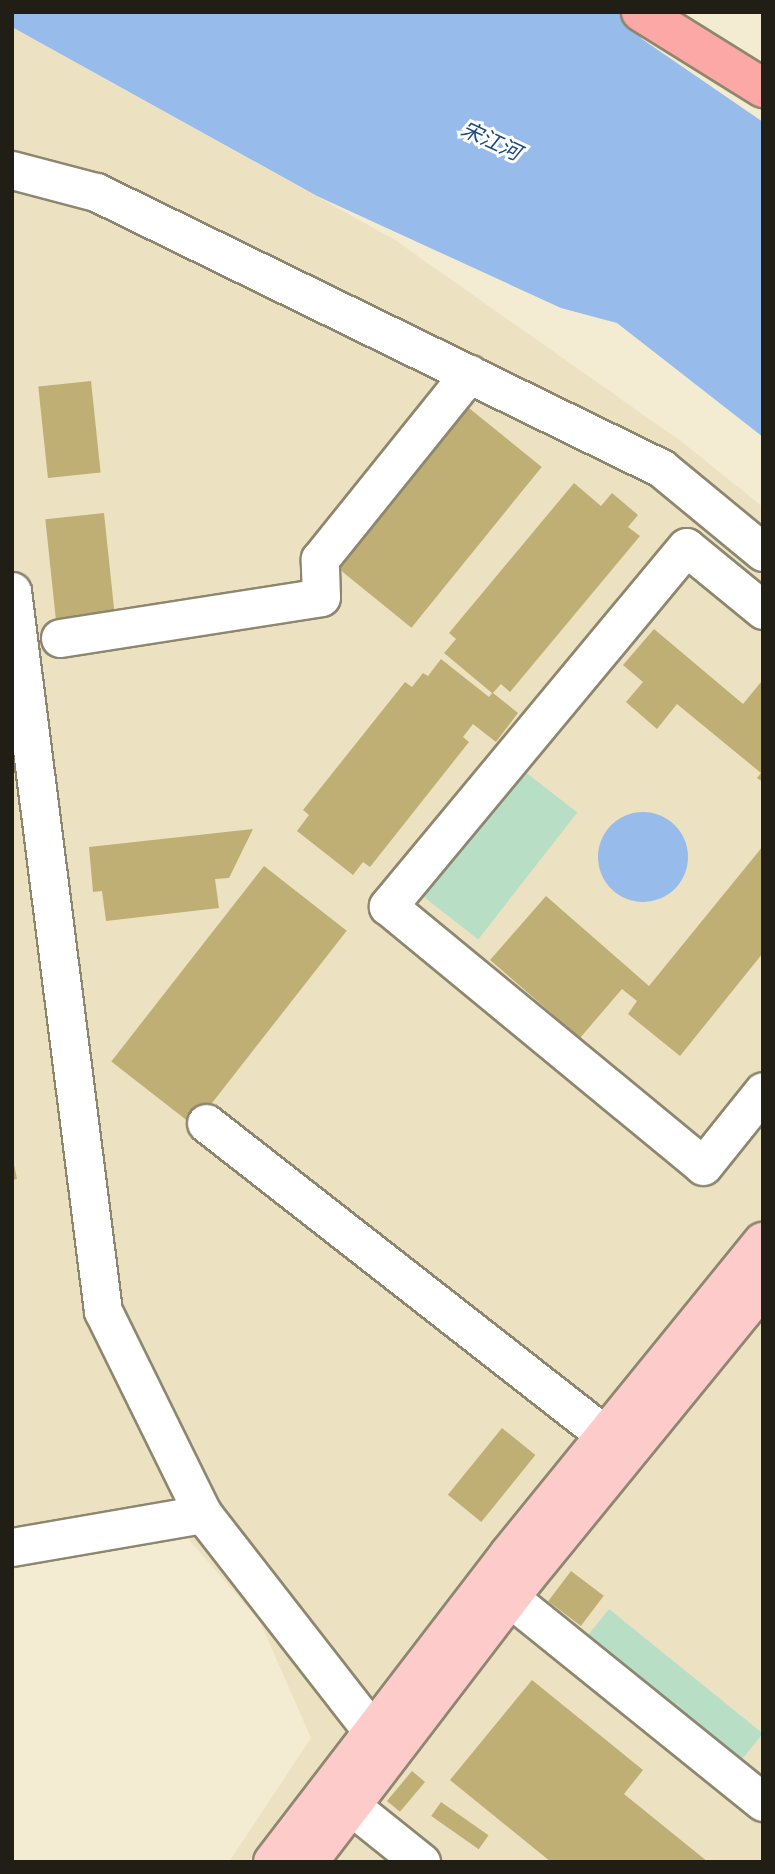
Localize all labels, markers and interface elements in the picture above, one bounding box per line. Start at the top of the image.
water label: 宋江河 [457,116,525,166]

